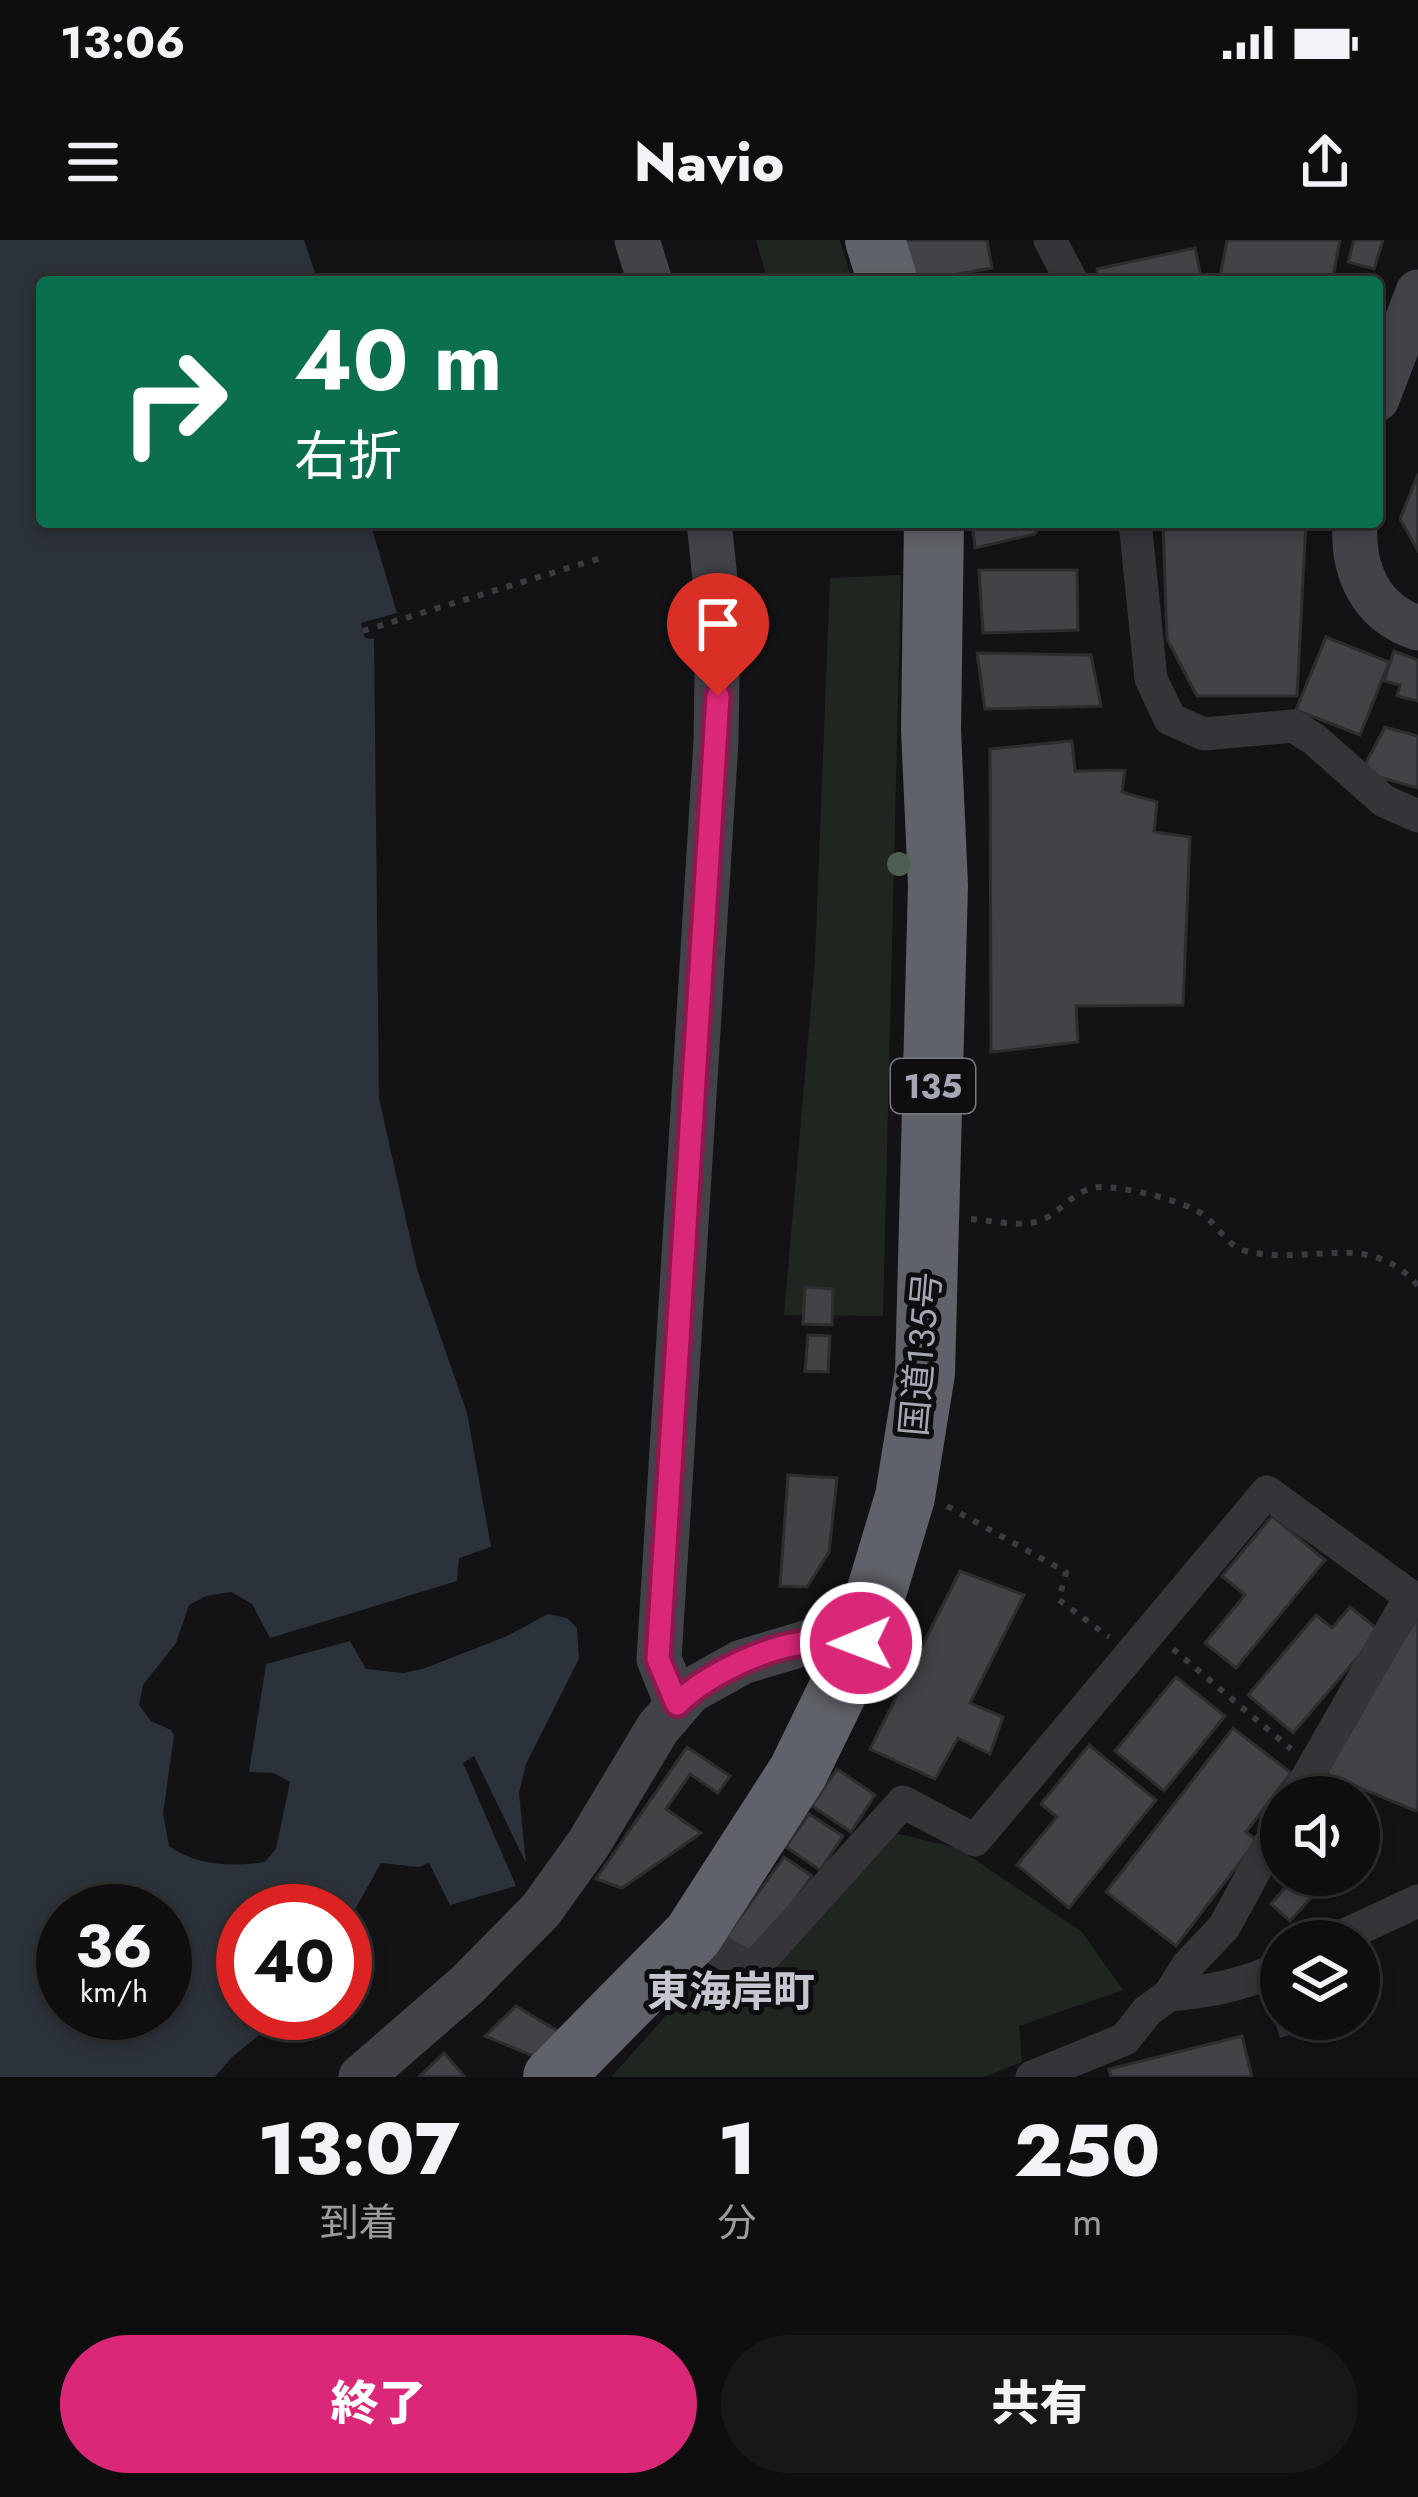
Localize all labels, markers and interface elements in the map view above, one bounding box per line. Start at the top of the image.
text: 13:06 [60,10,185,75]
text: Navio [634,123,784,201]
icon: menu [60,129,126,195]
icon: share [1292,129,1358,195]
text: 40 m [294,300,502,422]
icon: right [96,324,252,480]
text: 右折 [294,417,402,495]
pin [667,573,769,696]
icon: arrive [685,591,751,657]
road number: 135 [891,1059,975,1113]
street label: 国道135号 [887,1270,953,1438]
position arrow [798,1580,924,1706]
map controls [1260,1776,1380,2040]
button: sound [1260,1776,1380,1896]
speed limit sign: 40 [216,1884,372,2040]
text: 36 [75,1903,153,1990]
button: layers [1260,1920,1380,2040]
district label: 東海岸町 [647,1961,815,2022]
text: km/h [80,1970,148,2013]
text: 13:07 [258,2097,460,2201]
text: 1 [718,2097,756,2201]
text: 250 [1014,2099,1160,2203]
text: m [1072,2193,1102,2250]
text: 到着 [320,2194,398,2251]
text: 分 [717,2194,756,2251]
button: 終了 [60,2335,697,2473]
button: 共有 [721,2335,1358,2473]

